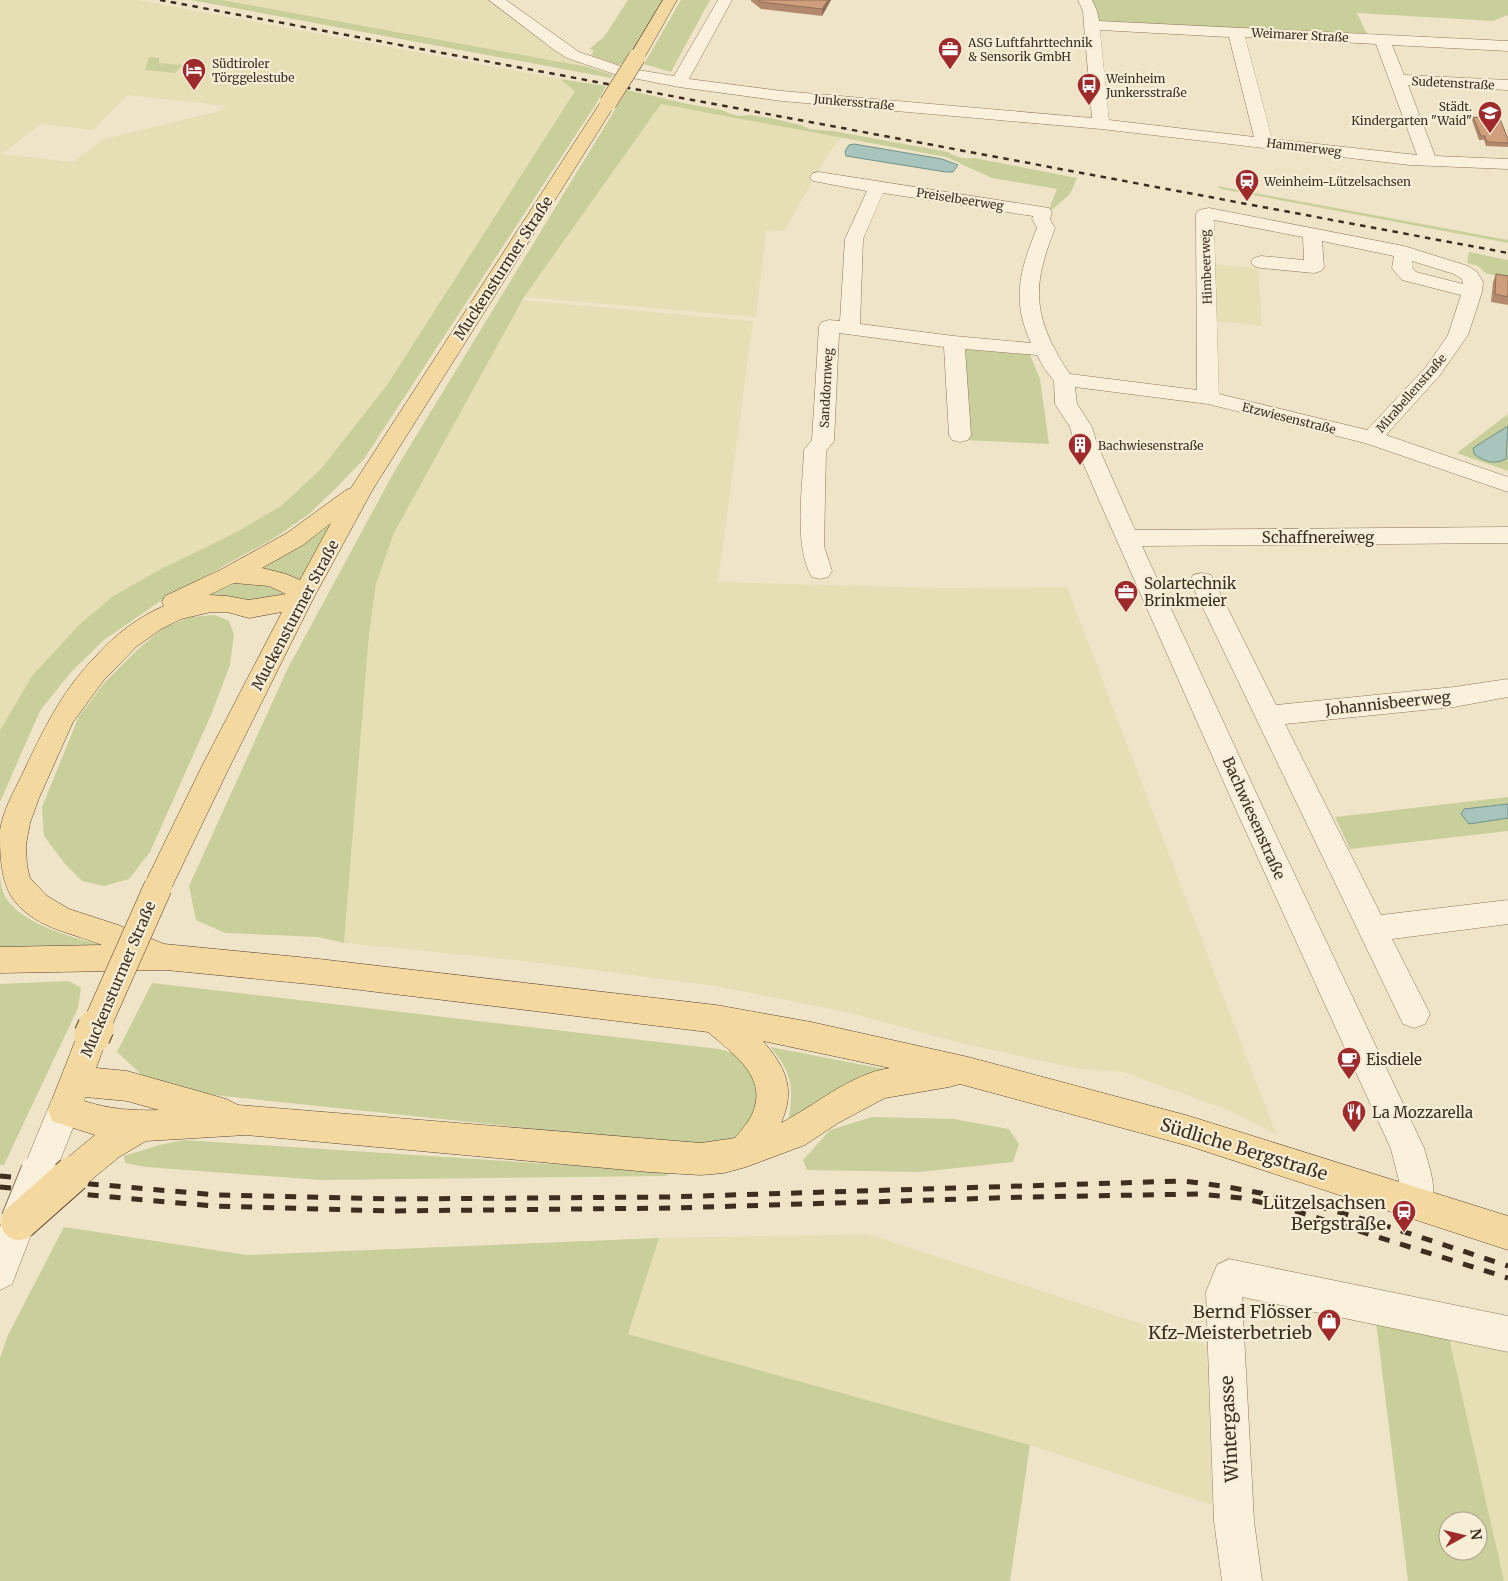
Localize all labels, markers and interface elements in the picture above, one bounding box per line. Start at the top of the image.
street label: Weimarer Straße [1250,25,1349,45]
place label: ASG Luftfahrttechnik & Sensorik GmbH [967,35,1093,64]
office icon: ASG Luftfahrttechnik & Sensorik GmbH [937,36,963,70]
place label: Südtiroler Törggelestube [212,56,295,85]
hotel icon: Südtiroler Törggelestube [181,57,207,91]
place label: Weinheim Junkersstraße [1105,71,1187,100]
bus stop icon: Weinheim Junkersstraße [1076,72,1102,106]
street label: Sudetenstraße [1411,73,1495,93]
street label: Junkersstraße [812,91,895,113]
place label: Städt. Kindergarten "Waid" [1351,99,1472,128]
school or university icon: Städt. Kindergarten "Waid" [1477,100,1503,134]
street label: Hammerweg [1266,135,1343,159]
station icon: Weinheim-Lützelsachsen [1234,168,1260,202]
place label: Weinheim-Lützelsachsen [1263,174,1411,189]
street label: Preiselbeerweg [915,185,1005,213]
street label: Muckensturmer Straße [449,192,557,343]
street label: Himbeerweg [1197,229,1215,305]
street label: Sanddornweg [816,347,836,428]
street label: Mirabellenstraße [1373,351,1449,435]
street label: Etzwiesenstraße [1241,399,1337,437]
building icon: Bachwiesenstraße [1067,432,1093,466]
place label: Bachwiesenstraße [1098,438,1204,453]
street label: Schaffnereiweg [1262,528,1374,547]
street label: Muckensturmer Straße [247,536,343,693]
place label: Solartechnik Brinkmeier [1144,574,1237,610]
office icon: Solartechnik Brinkmeier [1113,579,1139,613]
street label: Johannisbeerweg [1324,687,1451,719]
street label: Bachwiesenstraße [1218,754,1290,882]
street label: Muckensturmer Straße [77,898,160,1060]
cafe icon: Eisdiele [1336,1046,1362,1080]
place label: Eisdiele [1366,1050,1422,1069]
restaurant icon: La Mozzarella [1341,1099,1367,1133]
place label: La Mozzarella [1372,1103,1473,1122]
street label: Südliche Bergstraße [1158,1113,1330,1185]
place label: Lützelsachsen Bergstraße [1262,1191,1386,1235]
station icon: Lützelsachsen Bergstraße [1391,1199,1417,1233]
place label: Bernd Flösser Kfz-Meisterbetrieb [1148,1300,1312,1344]
shop icon: Bernd Flösser Kfz-Meisterbetrieb [1316,1308,1342,1342]
street label: Wintergasse [1215,1375,1243,1484]
north arrow [1438,1511,1488,1561]
text: N [1466,1527,1486,1541]

